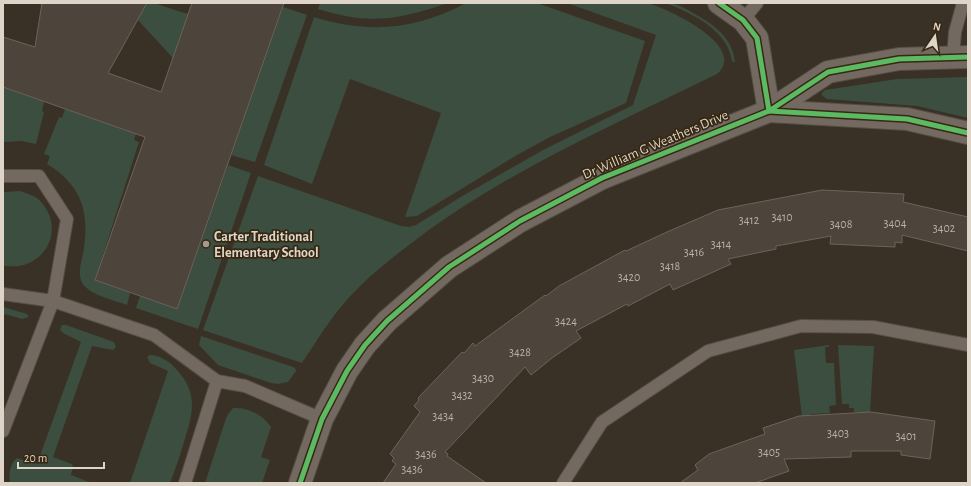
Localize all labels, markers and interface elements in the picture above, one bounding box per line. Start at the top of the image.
north arrow [915,16,955,56]
text: N [932,21,942,33]
street label: Dr William G Weathers Drive [581,108,730,182]
house number: 3410 [771,211,793,223]
house number: 3412 [739,214,760,226]
house number: 3404 [884,217,907,229]
house number: 3408 [830,218,853,230]
house number: 3402 [933,222,956,234]
place label: Carter Traditional Elementary School [214,230,319,260]
house number: 3414 [711,238,732,250]
marker: Carter Traditional Elementary School [201,239,211,249]
house number: 3416 [684,246,705,258]
house number: 3418 [660,260,681,272]
house number: 3420 [618,271,640,283]
house number: 3424 [555,315,577,327]
house number: 3428 [509,346,531,358]
house number: 3430 [472,372,494,384]
house number: 3432 [451,389,473,401]
house number: 3434 [432,410,454,422]
house number: 3403 [827,427,849,439]
house number: 3401 [895,430,917,442]
scale bar [18,444,104,470]
house number: 3405 [758,446,780,458]
house number: 3436 [415,448,437,460]
text: 20 m [24,452,47,464]
house number: 3436 [401,463,423,475]

